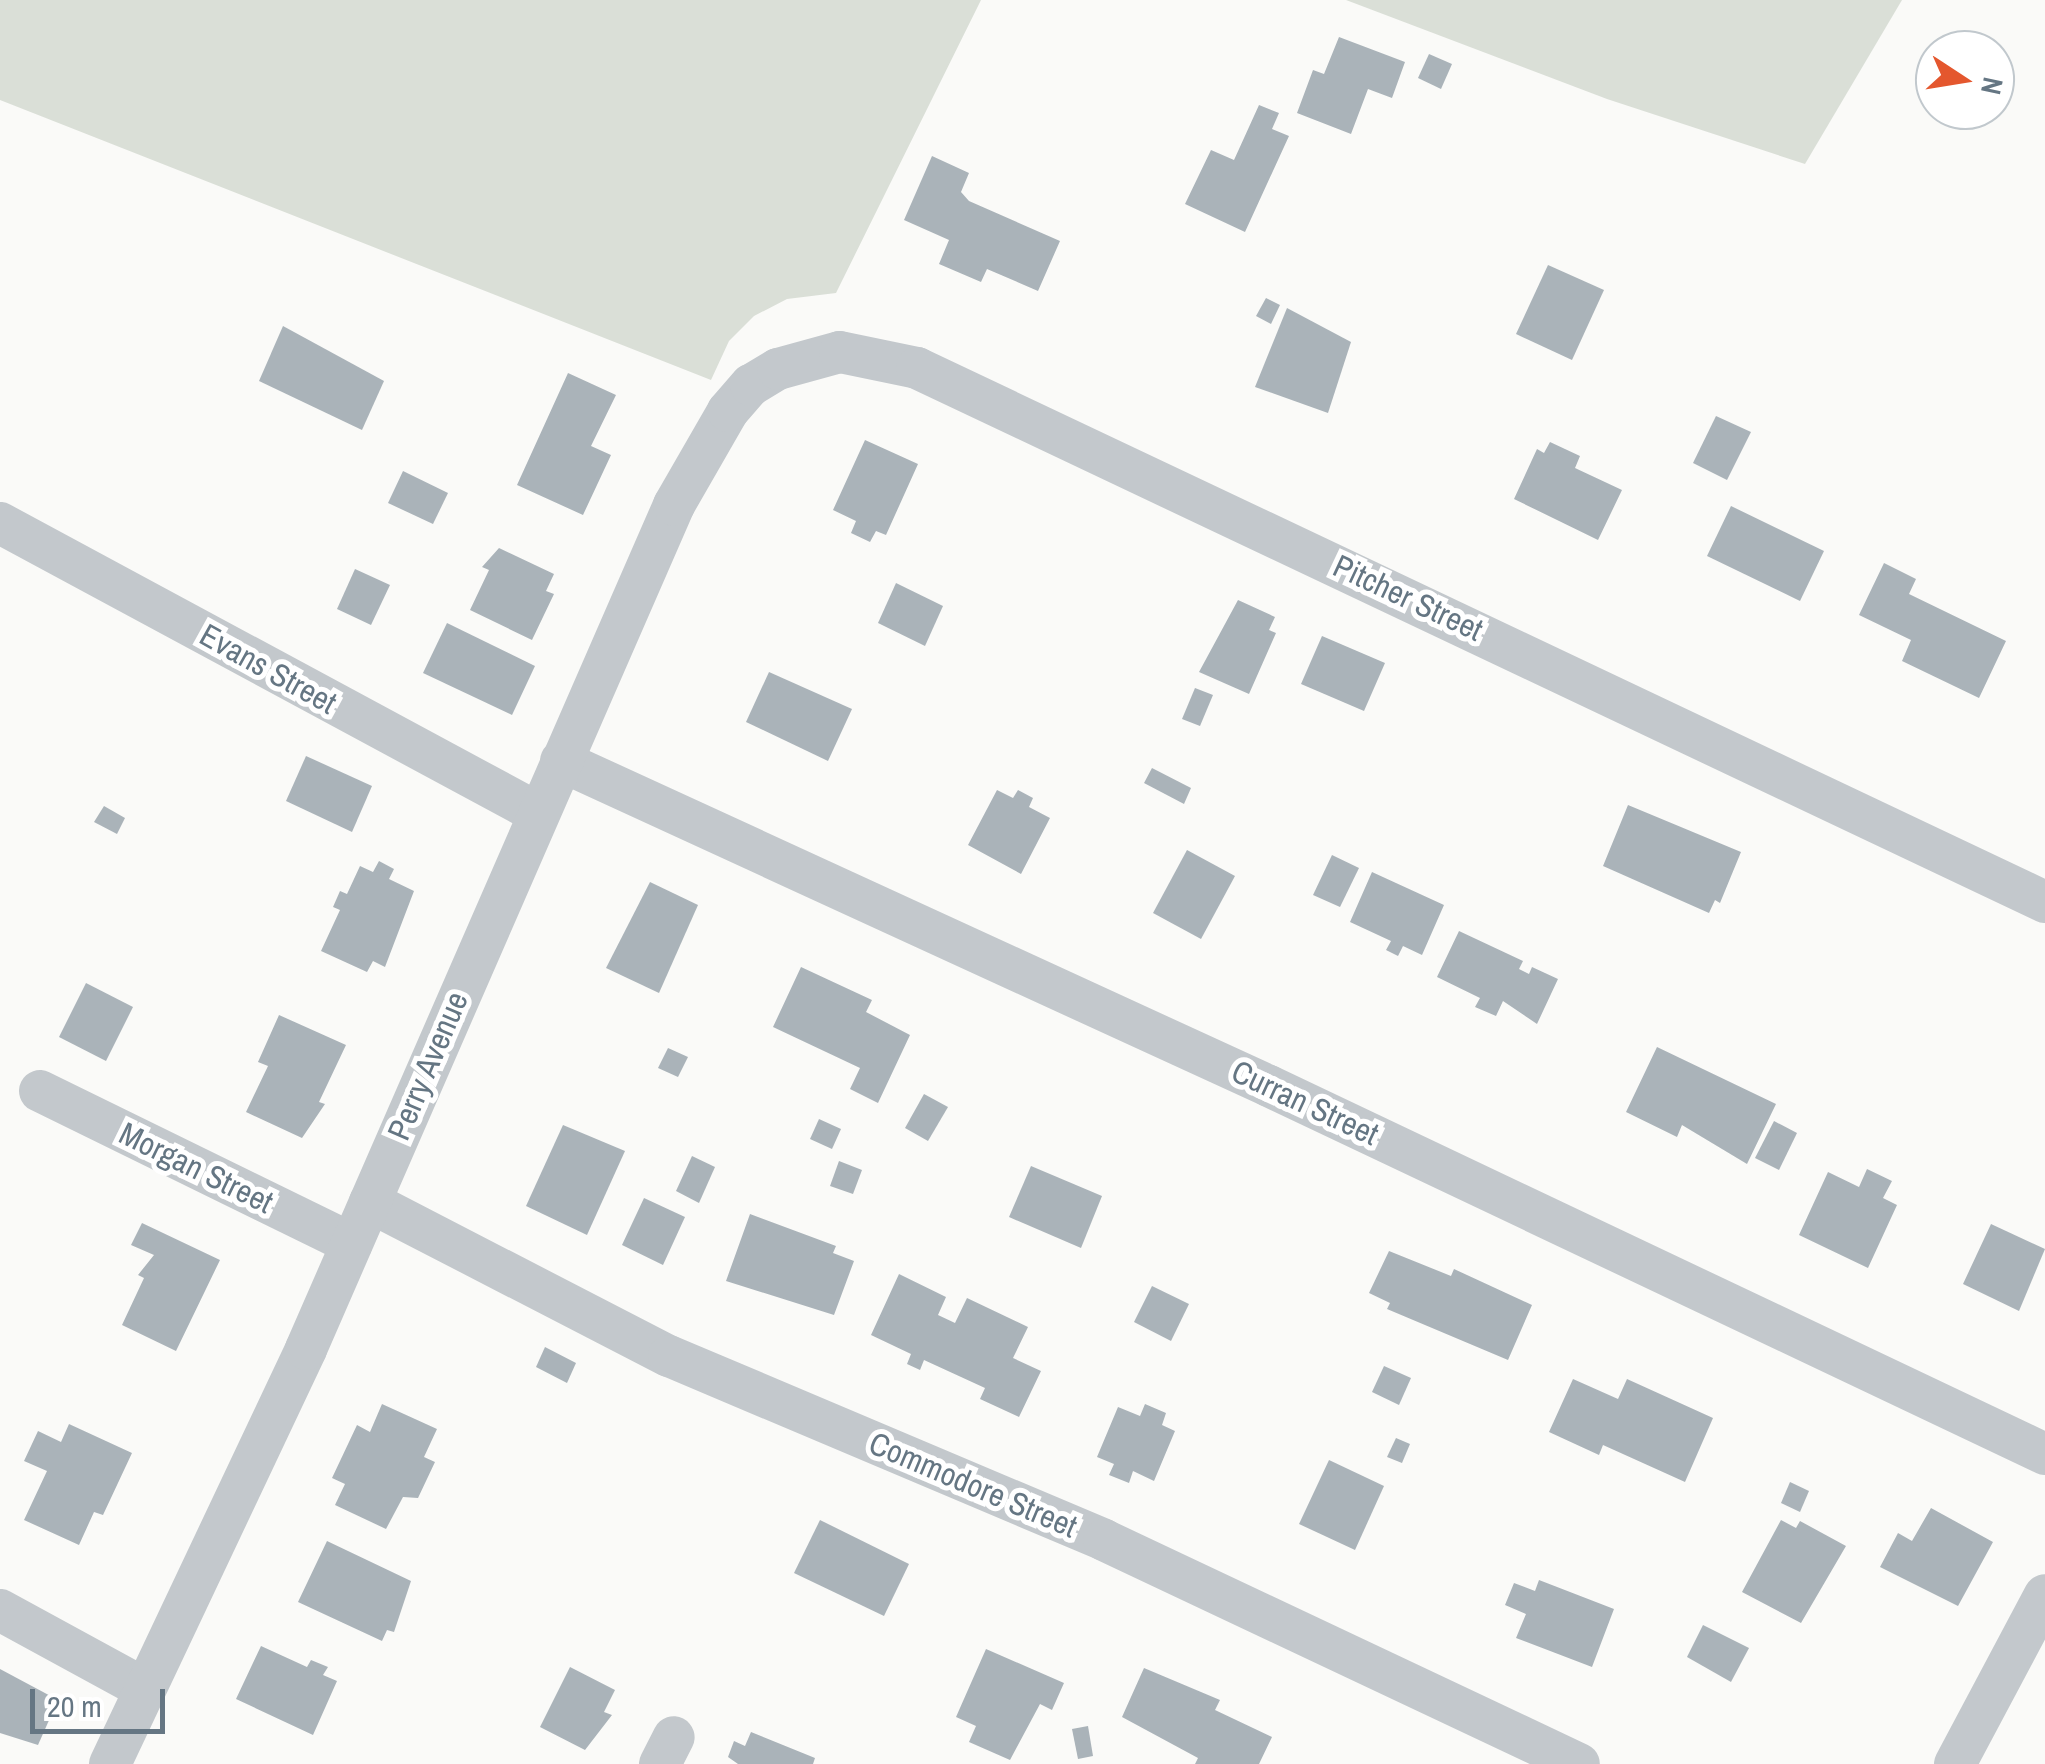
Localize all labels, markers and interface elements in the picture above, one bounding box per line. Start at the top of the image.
north arrow [1915,30,2015,130]
text: N [1972,74,2013,98]
street label: Pitcher Street [1327,547,1489,649]
street label: Evans Street [193,616,343,722]
street label: Perry Avenue [379,986,477,1146]
street label: Curran Street [1226,1052,1384,1154]
street label: Morgan Street [113,1114,279,1222]
street label: Commodore Street [863,1424,1083,1546]
scale bar [35,1669,170,1731]
text: 20 m [47,1686,102,1726]

